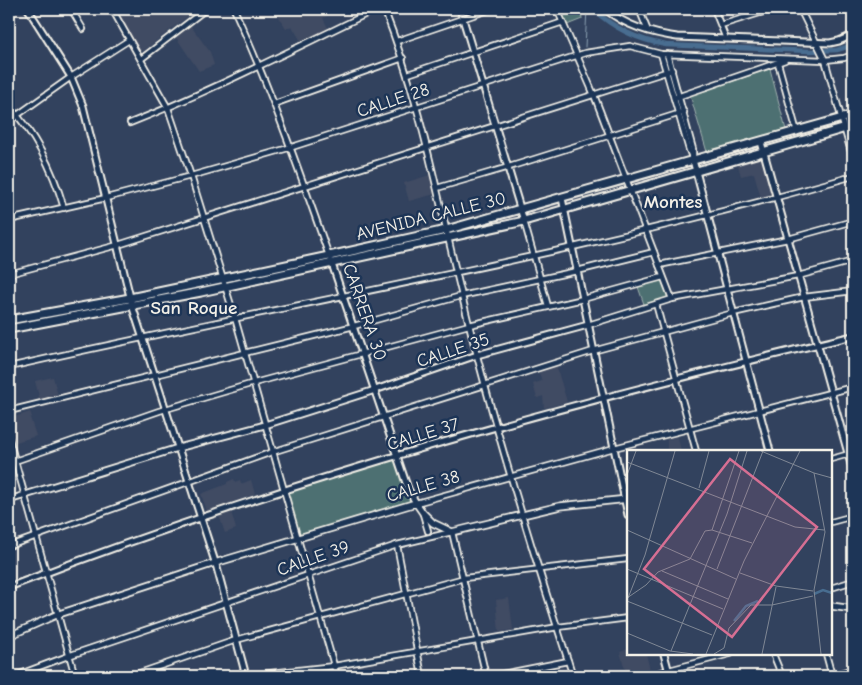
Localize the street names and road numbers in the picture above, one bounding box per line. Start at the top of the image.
street label: CALLE 28 [354,79,432,122]
street label: AVENIDA CALLE 30 [354,188,508,245]
street label: CARRERA 30 [338,261,391,363]
street label: CALLE 35 [414,329,492,372]
street label: CALLE 37 [385,413,462,455]
street label: CALLE 38 [384,466,462,507]
street label: CALLE 39 [274,536,352,581]

